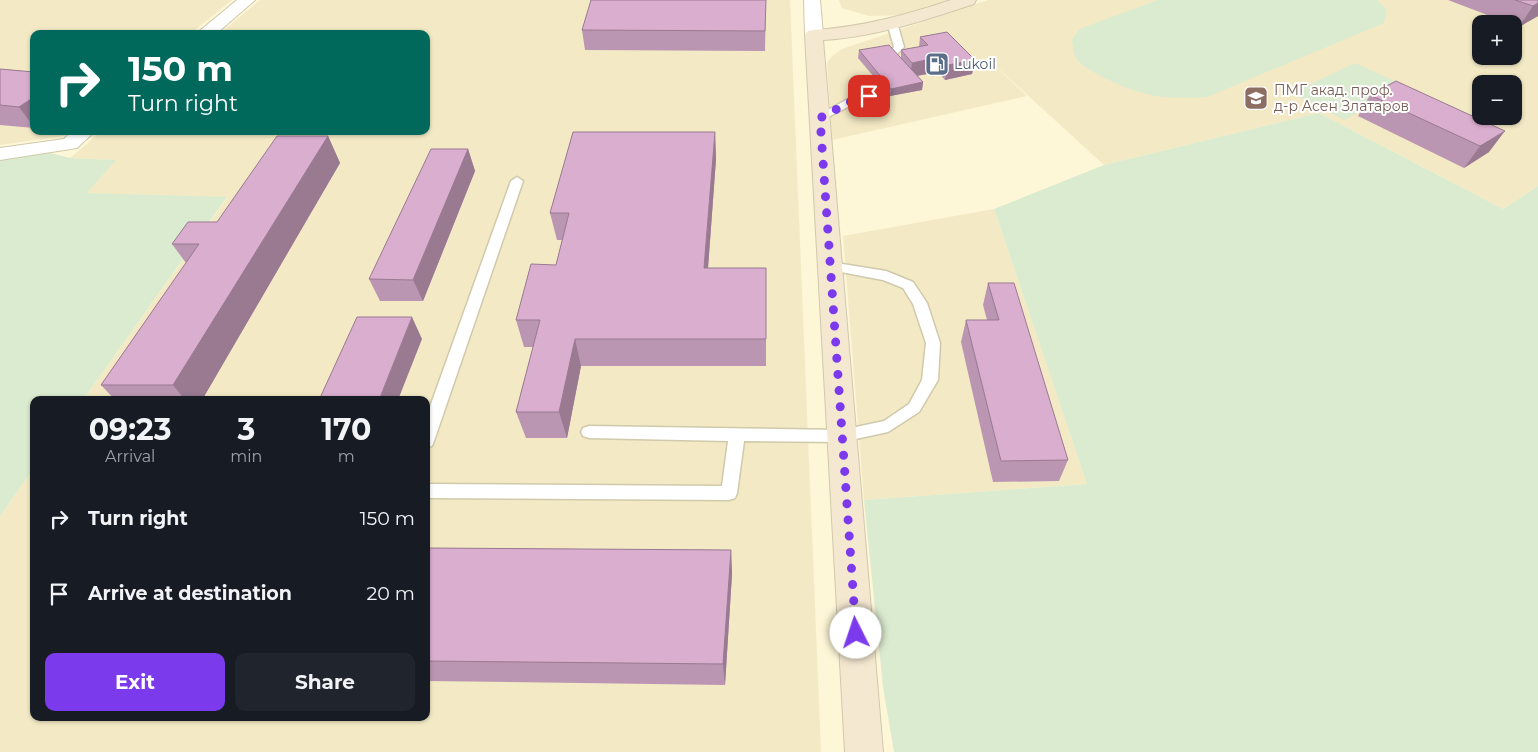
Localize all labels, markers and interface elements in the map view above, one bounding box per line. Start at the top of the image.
map controls [1472,15,1522,125]
button: + [1472,15,1522,65]
text: 150 m [128,47,233,90]
icon: right [45,50,110,115]
fuel station icon: Lukoil [924,51,950,77]
place label: Lukoil [954,55,996,73]
pin [848,75,890,117]
button: − [1472,75,1522,125]
place label: ПМГ акад. проф. д-р Асен Златаров [1274,81,1409,115]
icon: arrive [855,82,883,110]
school or university icon: ПМГ акад. проф. д-р Асен Златаров [1243,85,1269,111]
text: Turn right [128,90,238,117]
text: 09:23 [89,411,172,448]
text: 3 [237,411,255,448]
text: 170 [321,411,371,448]
text: Arrival [105,447,155,466]
text: min [230,447,262,466]
text: m [338,447,355,466]
icon: right [45,505,73,533]
text: Turn right [88,507,188,530]
text: 150 m [360,507,415,530]
icon: arrive [45,580,73,608]
text: Arrive at destination [88,582,292,605]
text: 20 m [367,582,415,605]
position arrow [829,606,881,658]
button: Exit [45,653,225,711]
button: Share [235,653,415,711]

